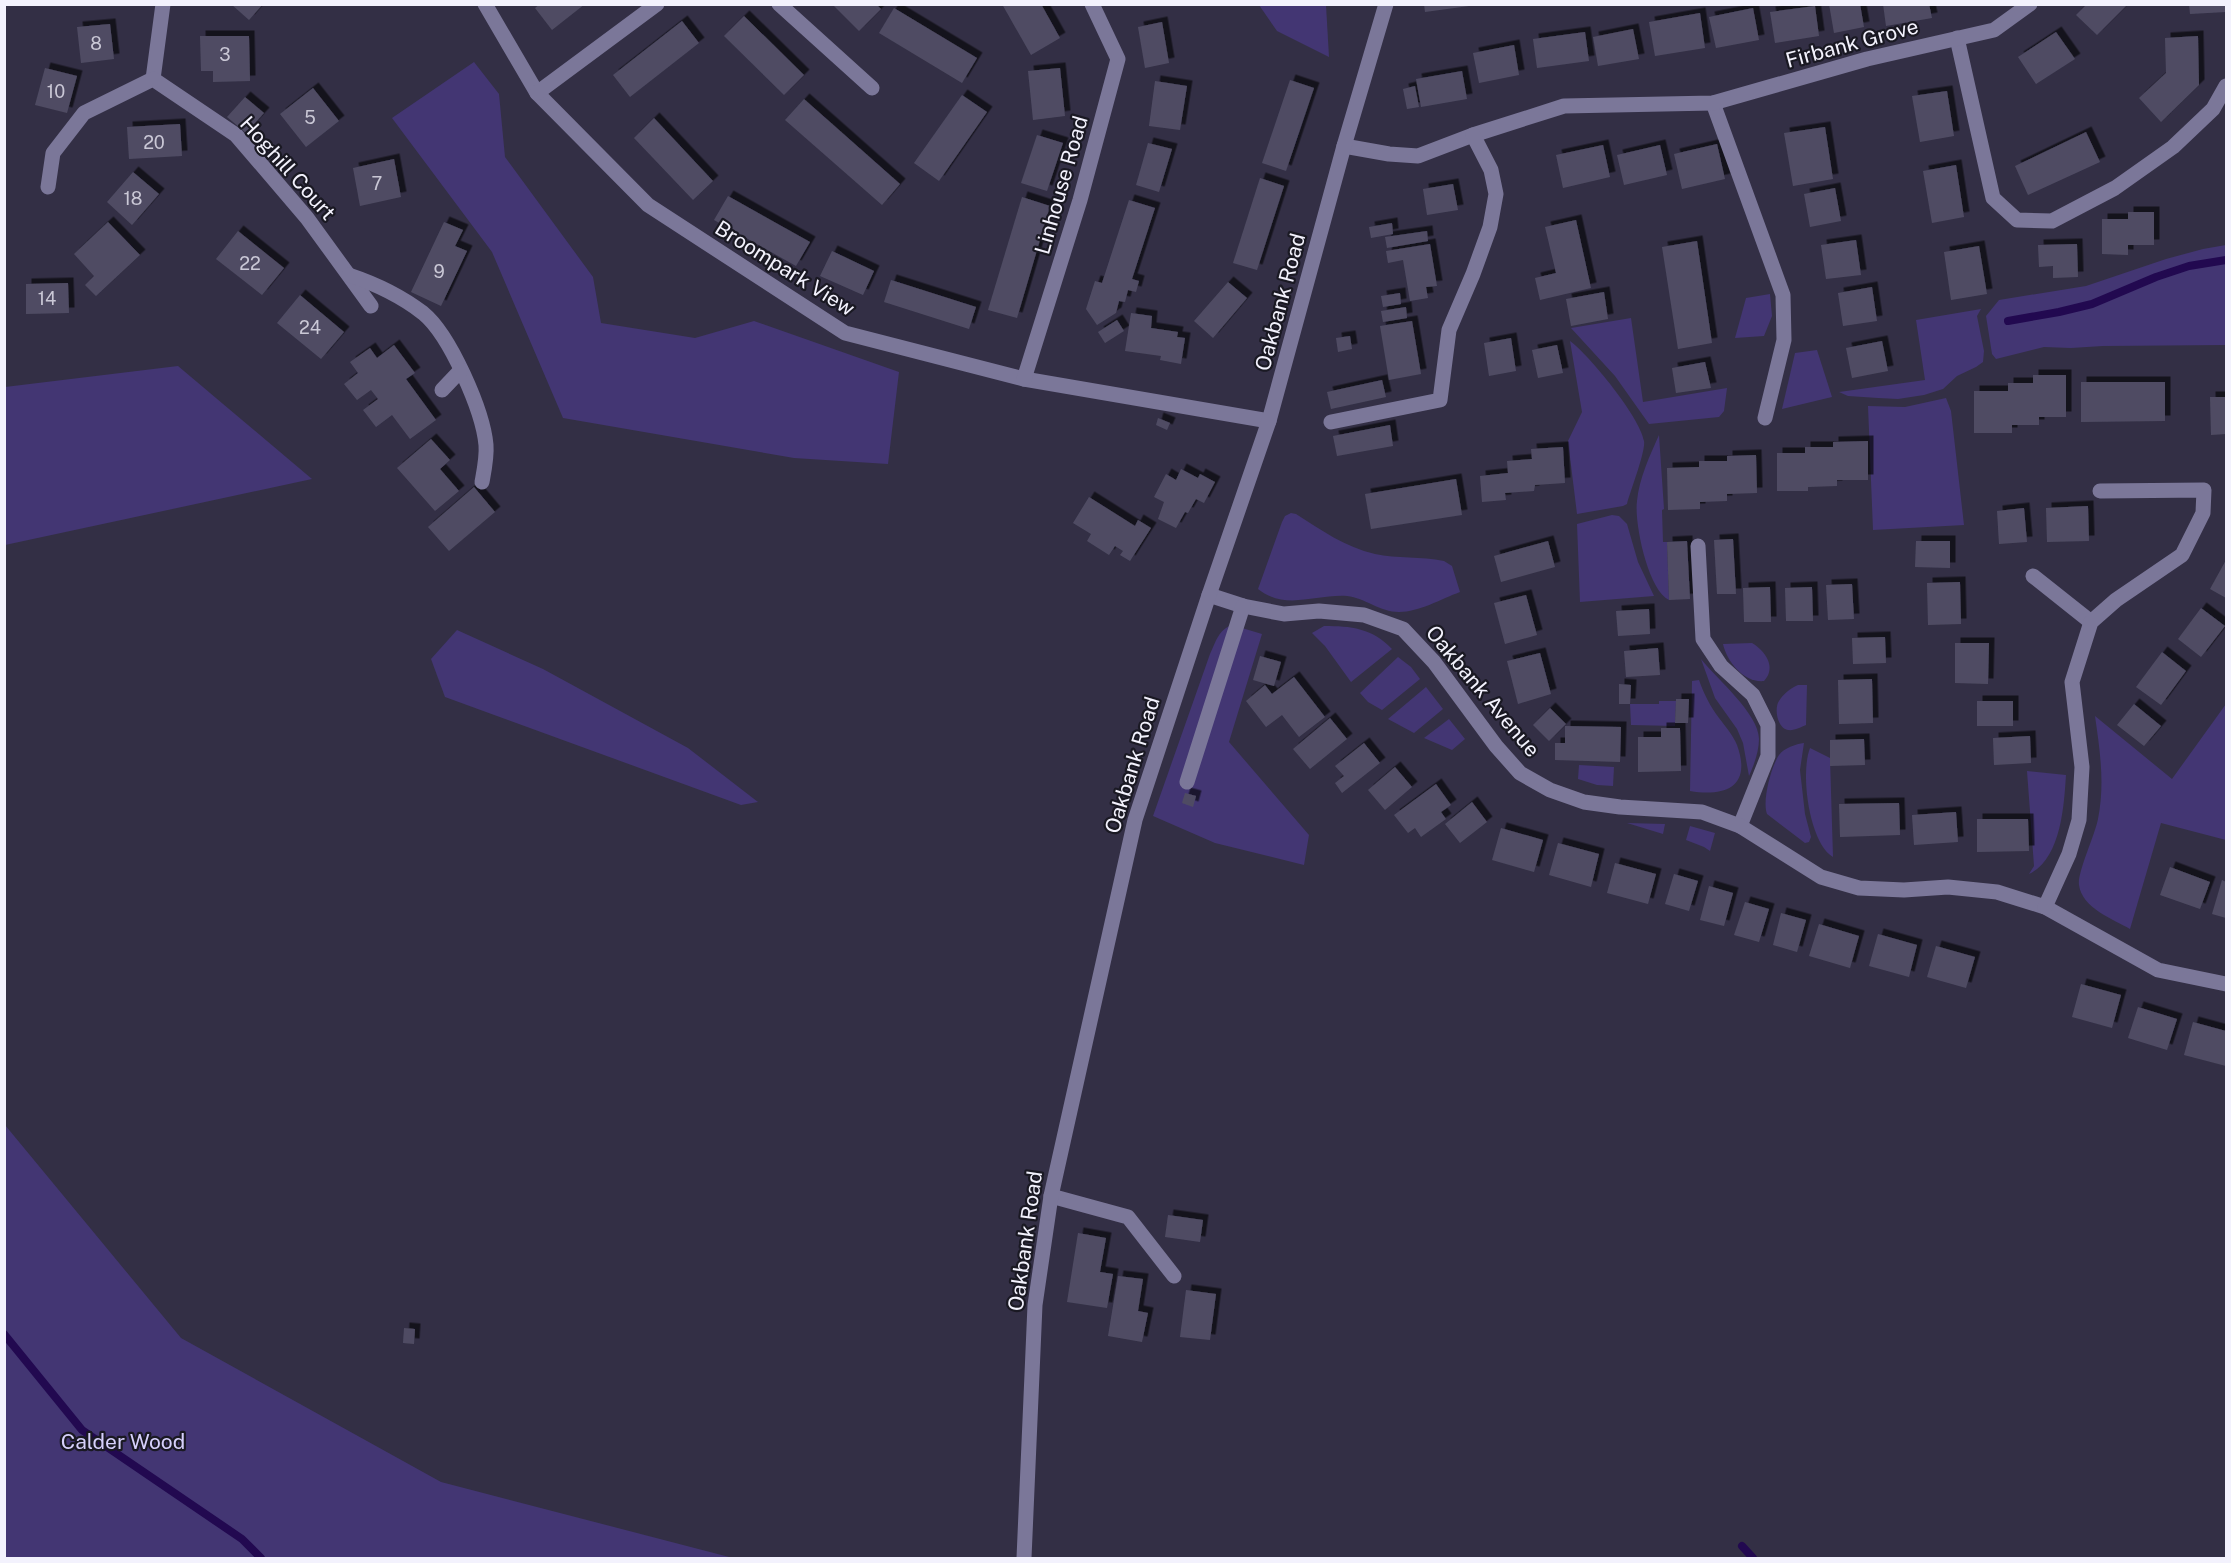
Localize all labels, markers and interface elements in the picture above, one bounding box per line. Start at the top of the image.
street label: Firbank Grove [1783,13,1921,73]
house number: 8 [90,33,102,54]
house number: 3 [219,44,231,65]
house number: 10 [47,81,65,102]
house number: 5 [304,107,316,128]
street label: Hoghill Court [235,111,341,225]
street label: Linhouse Road [1029,113,1093,257]
house number: 20 [143,132,165,153]
house number: 7 [372,173,382,194]
house number: 18 [124,188,142,209]
street label: Broompark View [710,215,860,321]
street label: Oakbank Road [1250,230,1310,374]
house number: 22 [239,253,261,274]
house number: 9 [433,261,445,282]
house number: 14 [38,288,56,309]
house number: 24 [299,317,321,338]
street label: Oakbank Avenue [1421,620,1545,762]
street label: Oakbank Road [1099,694,1165,836]
street label: Oakbank Road [1003,1169,1047,1313]
park label: Calder Wood [61,1429,185,1454]

